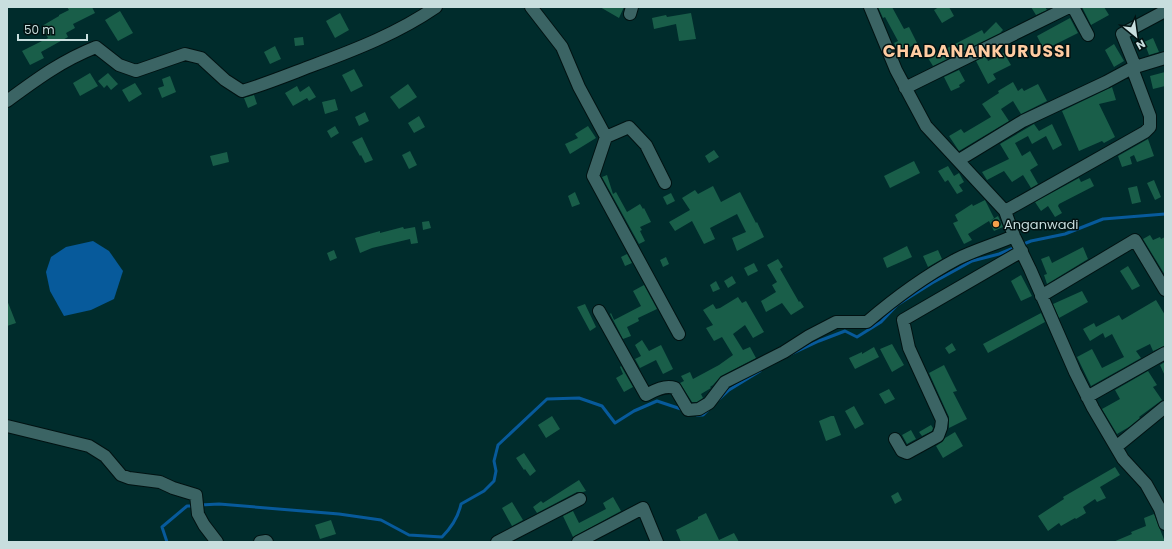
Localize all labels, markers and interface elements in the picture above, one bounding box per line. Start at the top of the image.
scale bar [18,16,87,42]
north arrow [1116,16,1156,56]
text: 50 m [24,21,55,38]
text: N [1133,36,1148,54]
district label: CHADANANKURUSSI [883,39,1071,63]
place label: Anganwadi [1004,215,1078,234]
marker: Anganwadi [991,219,1001,229]

